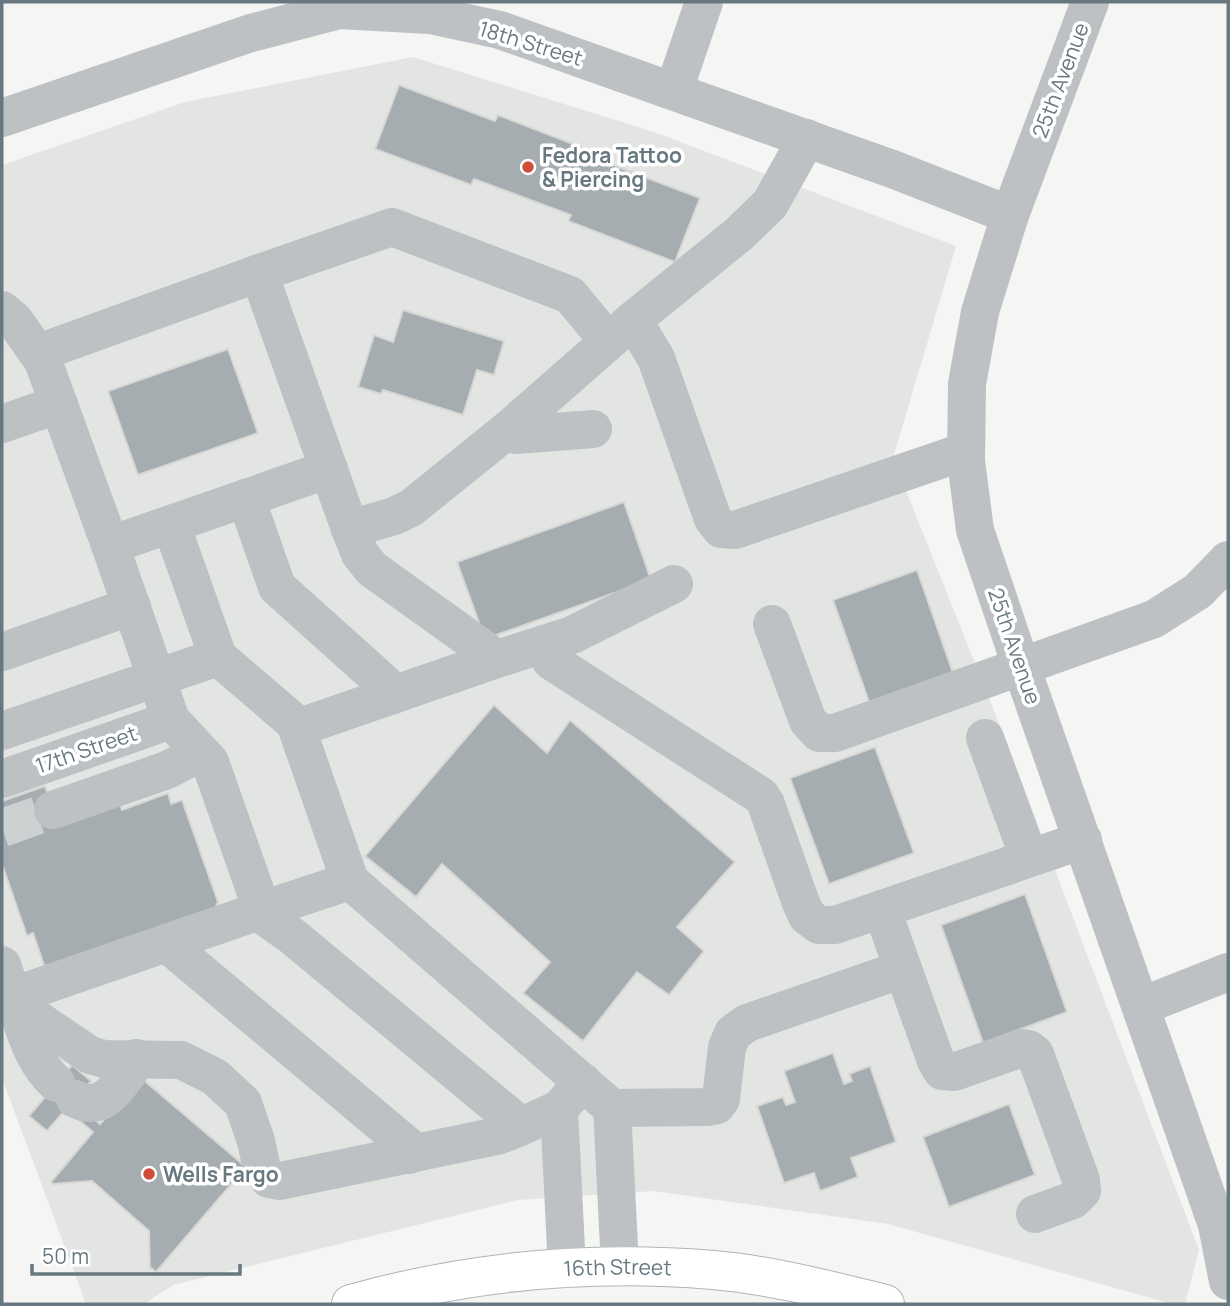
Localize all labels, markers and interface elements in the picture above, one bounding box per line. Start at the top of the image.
street label: 18th Street [476,14,586,72]
street label: 25th Avenue [1025,18,1095,142]
place label: Fedora Tattoo & Piercing [542,141,682,193]
marker: Fedora Tattoo & Piercing [520,159,536,175]
street label: 25th Avenue [982,584,1048,708]
street label: 17th Street [32,719,140,779]
place label: Wells Fargo [163,1160,279,1188]
marker: Wells Fargo [141,1166,157,1182]
scale bar [32,1232,240,1276]
text: 50 m [42,1242,89,1270]
street label: 16th Street [563,1252,672,1282]

